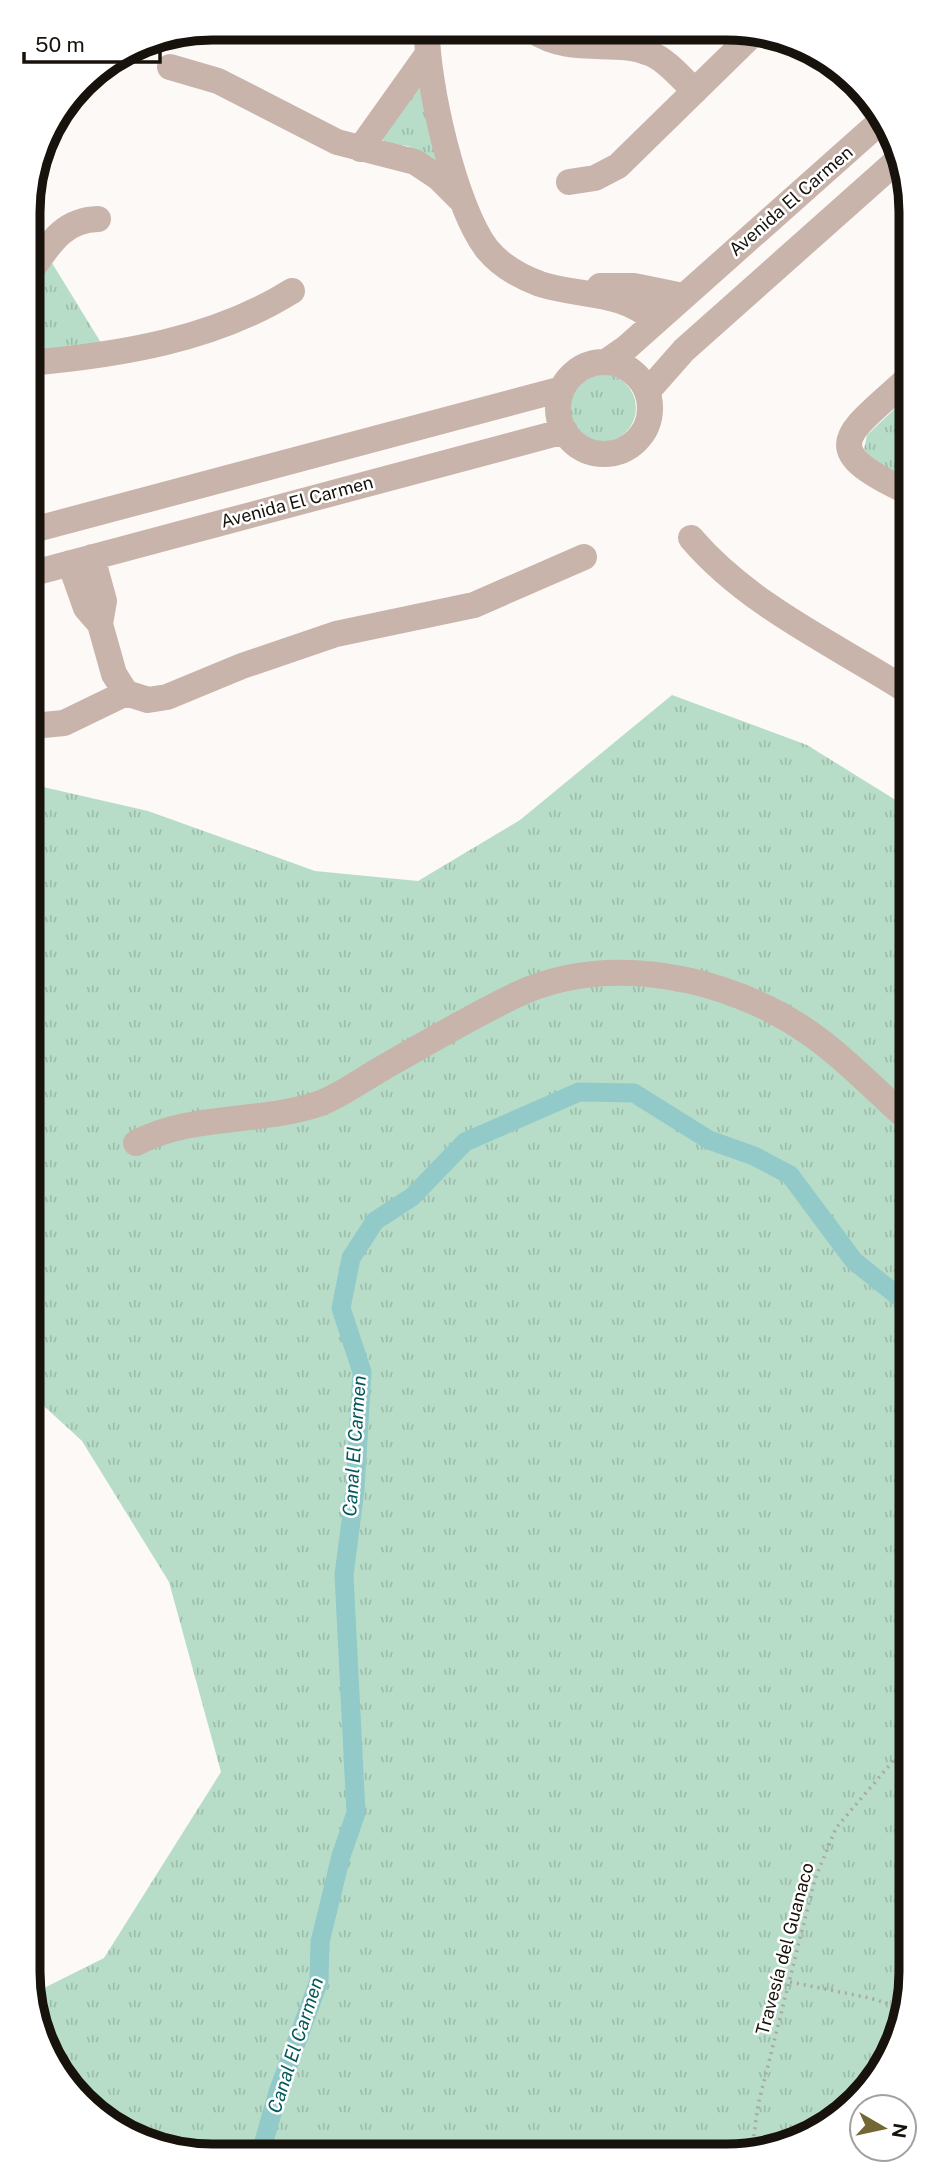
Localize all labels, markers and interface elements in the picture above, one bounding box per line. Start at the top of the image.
scale bar [24,21,161,65]
text: 50 m [35,32,85,57]
street label: Avenida El Carmen [725,141,857,260]
street label: Avenida El Carmen [218,471,375,532]
water label: Canal El Carmen [338,1375,370,1517]
street label: Travesía del Guanaco [751,1860,818,2037]
water label: Canal El Carmen [263,1974,327,2116]
north arrow [848,2093,918,2163]
text: N [888,2122,912,2140]

